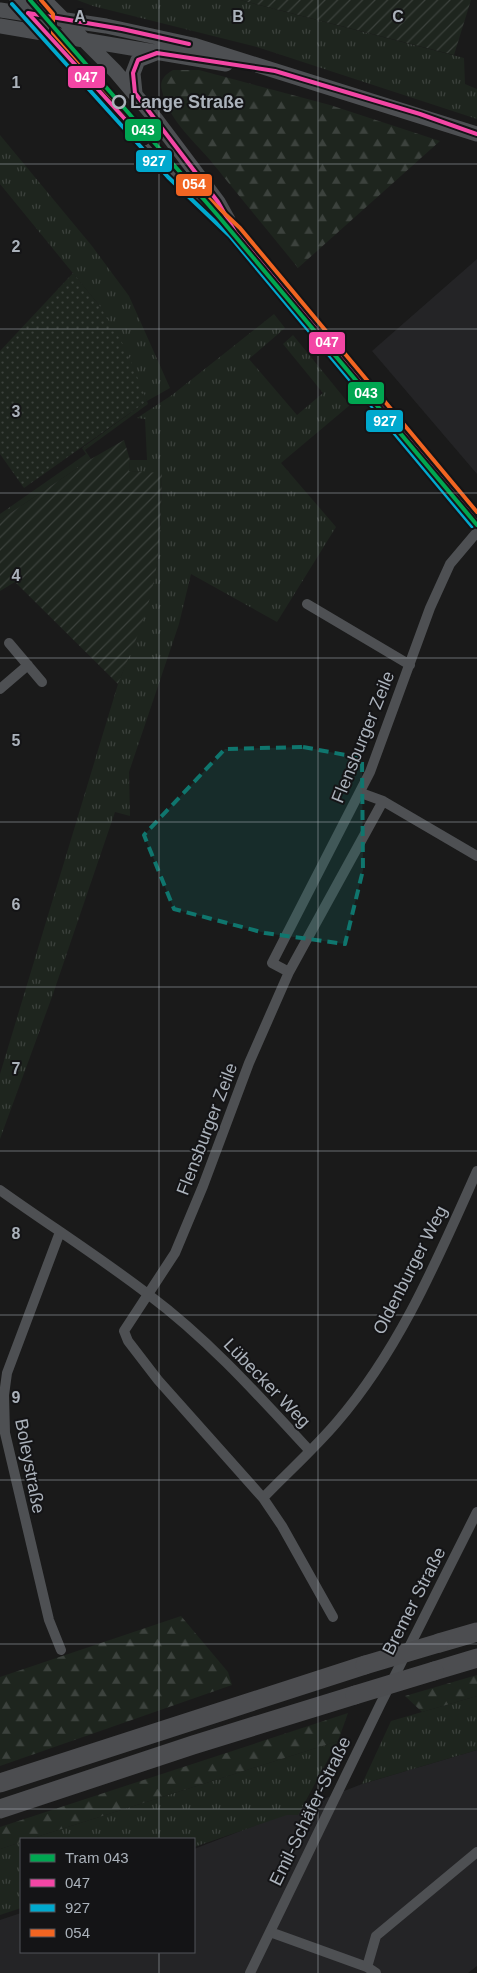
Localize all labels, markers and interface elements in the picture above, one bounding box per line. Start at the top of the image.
text: A [74,8,86,25]
text: B [232,8,244,25]
text: C [392,8,404,25]
line badge: 047 [67,65,106,89]
text: 047 [74,69,98,85]
text: 1 [12,74,21,91]
place label: Lange Straße [130,92,244,112]
marker: Lange Straße [112,95,126,109]
line badge: 043 [124,118,162,142]
text: 043 [131,122,155,138]
line badge: 927 [135,149,173,173]
text: 927 [142,153,166,169]
line badge: 054 [175,173,213,197]
text: 054 [182,176,206,192]
text: 2 [12,238,21,255]
line badge: 047 [308,331,346,355]
text: 047 [315,334,339,350]
line badge: 043 [347,381,385,405]
text: 043 [354,385,378,401]
text: 3 [12,403,21,420]
line badge: 927 [365,409,404,433]
text: 927 [373,413,397,429]
text: 4 [12,567,21,584]
street label: Flensburger Zeile [327,668,399,806]
text: 5 [12,732,21,749]
text: 6 [12,896,21,913]
text: 7 [12,1060,21,1077]
street label: Flensburger Zeile [173,1060,241,1198]
street label: Oldenburger Weg [369,1202,451,1338]
text: 8 [12,1225,21,1242]
street label: Lübecker Weg [220,1334,314,1432]
text: 9 [12,1389,21,1406]
street label: Boleystraße [11,1417,49,1515]
street label: Bremer Straße [378,1544,450,1658]
street label: Emil-Schäfer-Straße [265,1733,355,1889]
legend [20,1838,195,1953]
text: Tram 043 [65,1849,129,1866]
text: 047 [65,1874,90,1891]
text: 927 [65,1899,90,1916]
text: 054 [65,1924,90,1941]

